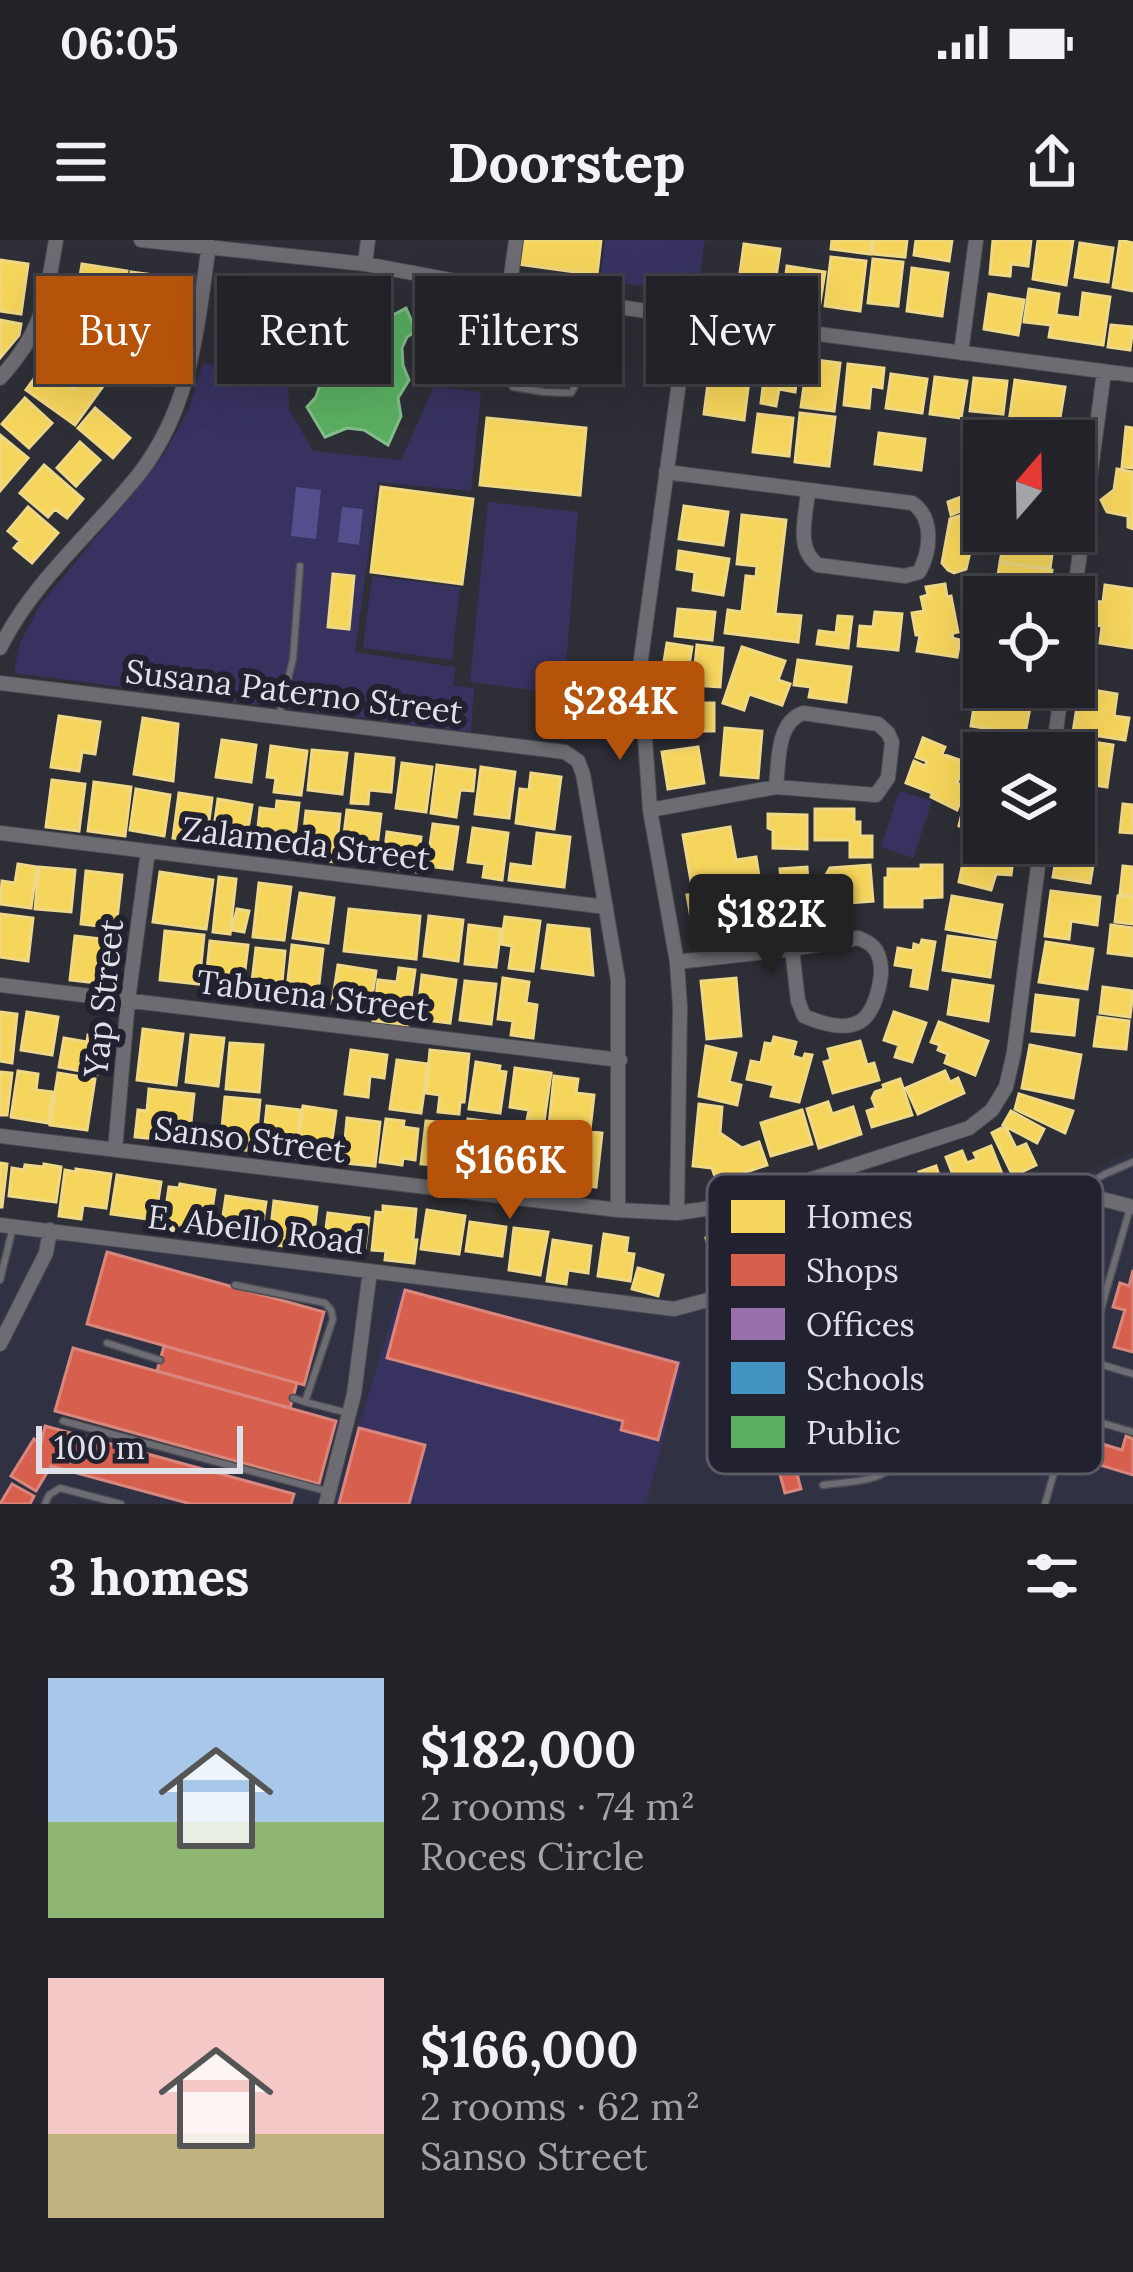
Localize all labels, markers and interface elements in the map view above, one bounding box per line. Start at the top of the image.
text: 06:05 [60,14,179,71]
text: Doorstep [448,128,685,197]
icon: menu [48,129,114,195]
icon: share [1019,129,1085,195]
chip: Buy [36,276,193,384]
chip: Rent [217,276,391,384]
chip: Filters [415,276,622,384]
chip: New [646,276,818,384]
north arrow [963,420,1095,552]
map controls [963,420,1095,864]
button: locate [963,576,1095,708]
street label: Susana Paterno Street [123,649,465,733]
pin: $284K [536,661,704,763]
text: $284K [562,675,678,725]
button: layers [963,732,1095,864]
street label: Zalameda Street [180,807,433,879]
pin: $182K [687,874,855,976]
text: $182K [716,888,826,938]
street label: Yap Street [74,917,132,1080]
street label: Tabuena Street [195,960,432,1030]
street label: Sanso Street [152,1106,348,1172]
pin: $166K [426,1120,594,1222]
text: $166K [454,1134,566,1184]
legend [707,1174,1103,1474]
street label: E. Abello Road [145,1195,367,1263]
text: Homes [806,1195,913,1237]
text: Shops [806,1249,899,1291]
text: Offices [806,1303,915,1345]
text: Schools [806,1357,925,1399]
text: Public [806,1411,901,1453]
scale bar [36,1420,243,1473]
text: 100 m [54,1426,145,1468]
icon: filters [1019,1543,1085,1609]
text: 3 homes [48,1544,250,1609]
text: $182,000 [420,1716,636,1781]
icon: home [144,1726,288,1870]
text: 2 rooms · 74 m² [420,1781,695,1831]
text: Roces Circle [420,1831,644,1881]
text: $166,000 [420,2016,639,2081]
icon: home [144,2026,288,2170]
text: 2 rooms · 62 m² [420,2081,700,2131]
text: Sanso Street [420,2131,648,2181]

